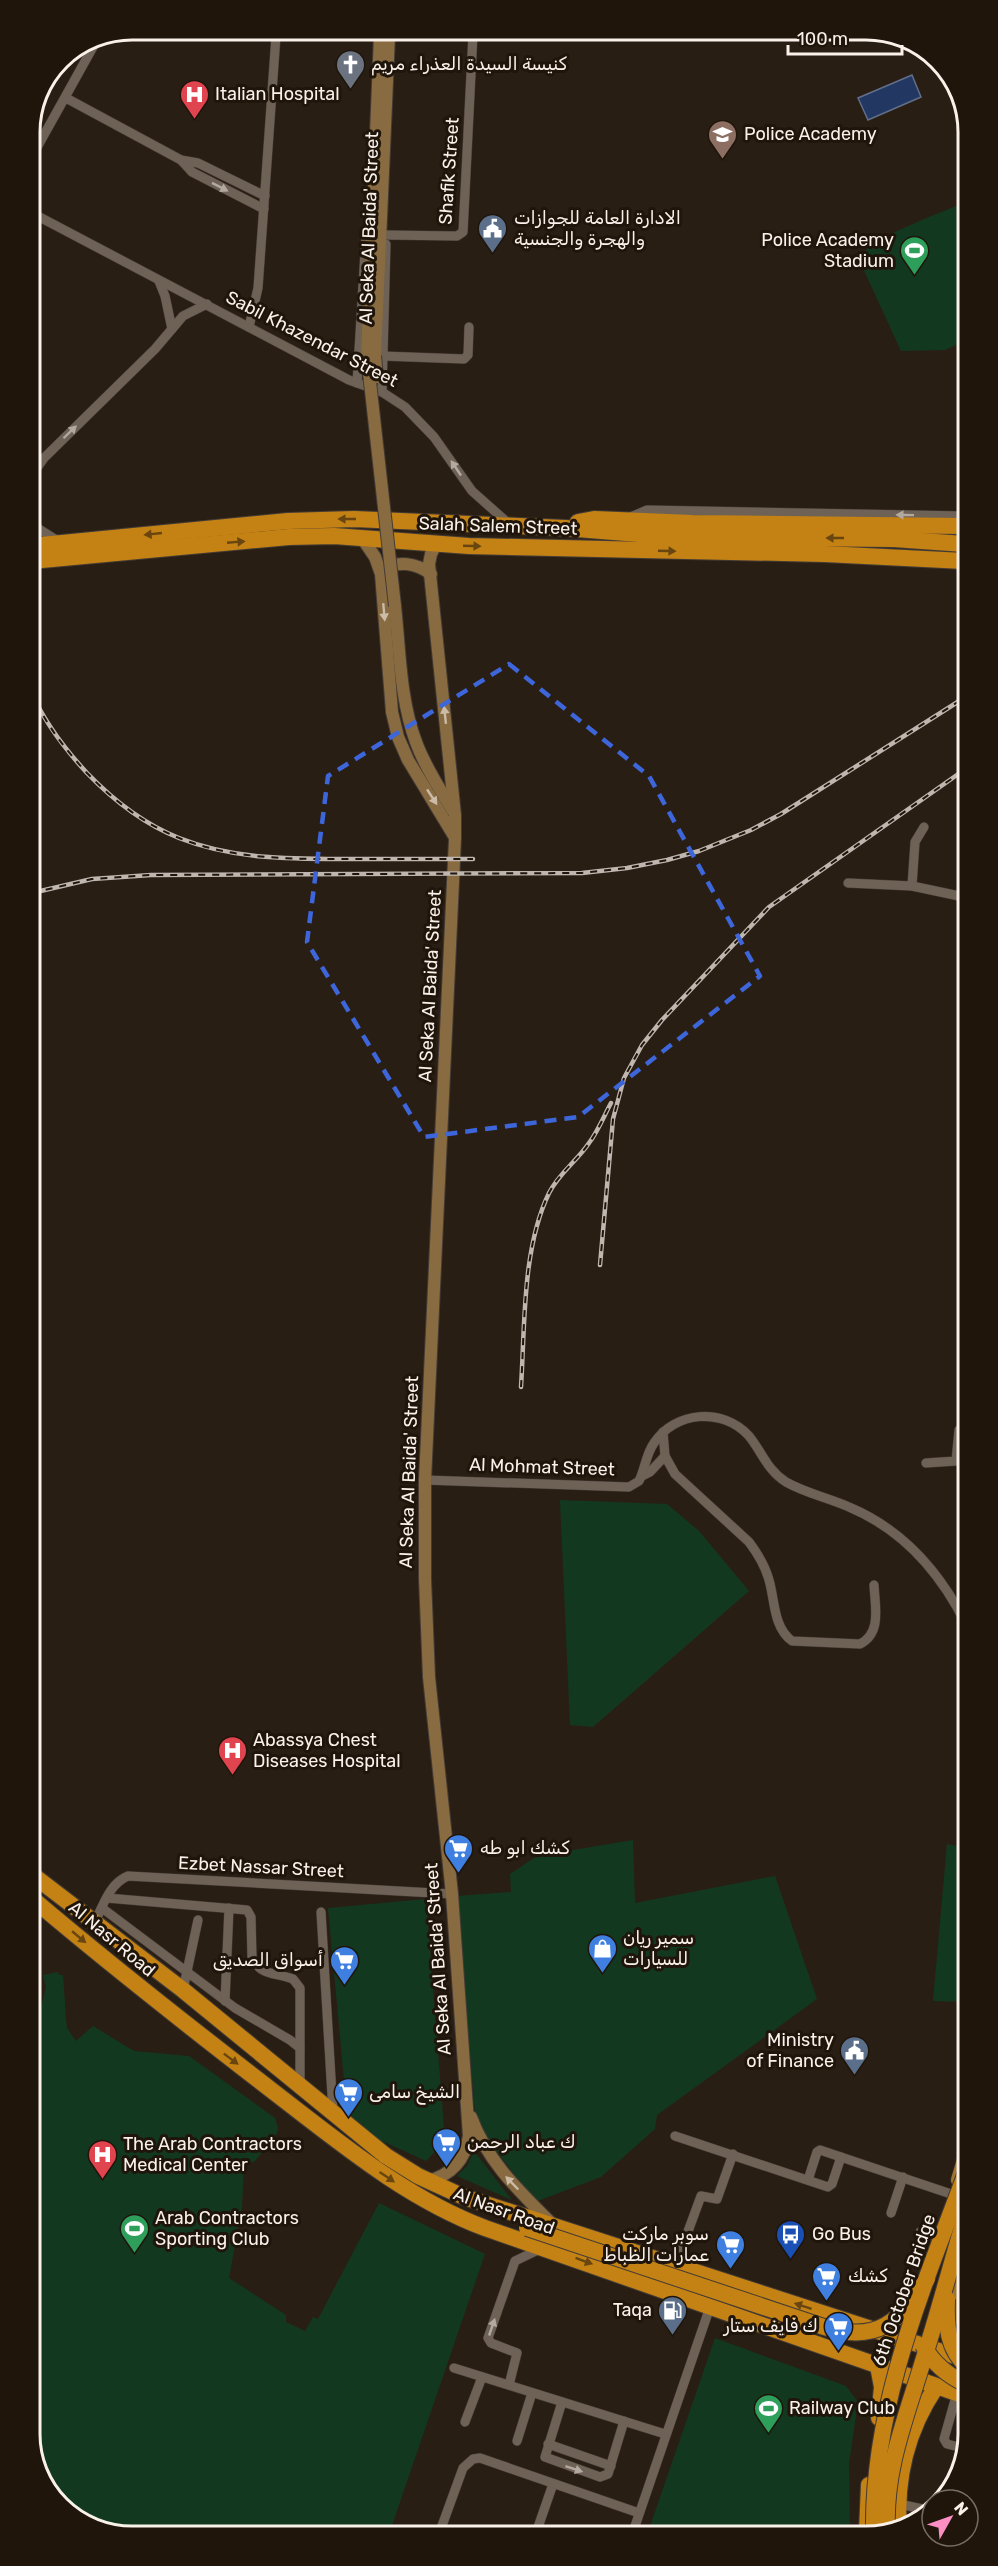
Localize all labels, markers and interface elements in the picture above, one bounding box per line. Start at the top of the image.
scale bar [788,18,902,56]
text: 100 m [797,28,848,50]
church icon: كنيسة السيدة العذراء مريم [334,48,366,90]
place label: كنيسة السيدة العذراء مريم [371,53,567,76]
hospital icon: Italian Hospital [178,78,210,120]
place label: Italian Hospital [215,83,340,105]
street label: Shafik Street [434,117,464,225]
school or university icon: Police Academy [707,118,739,160]
place label: Police Academy [744,123,877,145]
street label: Al Seka Al Baida' Street [355,131,383,325]
one-way arrow [212,182,229,192]
place label: الادارة العامة للجوازات والهجرة والجنسية [514,207,681,250]
public building icon: الادارة العامة للجوازات والهجرة والجنسية [477,212,509,254]
place label: Police Academy Stadium [761,229,894,272]
sports icon: Police Academy Stadium [899,234,931,276]
street label: Sabil Khazendar Street [222,286,402,392]
one-way arrow [63,426,77,440]
one-way arrow [450,460,461,476]
one-way arrow [896,510,915,519]
street label: Salah Salem Street [418,512,578,540]
one-way arrow [337,514,356,524]
one-way arrow [143,529,162,539]
one-way arrow [826,534,845,543]
one-way arrow [226,537,245,547]
one-way arrow [463,541,482,550]
one-way arrow [658,547,677,556]
one-way arrow [379,603,389,622]
one-way arrow [440,705,450,724]
one-way arrow [426,789,437,805]
street label: Al Seka Al Baida' Street [414,889,446,1083]
street label: Al Seka Al Baida' Street [395,1375,423,1569]
street label: Al Mohmat Street [469,1453,615,1481]
place label: Abassya Chest Diseases Hospital [253,1729,401,1772]
hospital icon: Abassya Chest Diseases Hospital [216,1734,248,1776]
supermarket icon: كشك ابو طه [443,1832,475,1874]
place label: كشك ابو طه [480,1837,570,1859]
street label: Ezbet Nassar Street [178,1852,344,1882]
street label: Al Seka Al Baida' Street [420,1862,456,2056]
street label: Al Nasr Road [64,1897,160,1981]
place label: سمير ريان للسيارات [623,1927,694,1970]
one-way arrow [71,1931,87,1944]
shop icon: سمير ريان للسيارات [586,1932,618,1974]
supermarket icon: أسواق الصديق [328,1944,360,1986]
place label: أسواق الصديق [213,1949,323,1971]
place label: Ministry of Finance [746,2029,834,2072]
public building icon: Ministry of Finance [839,2034,871,2076]
one-way arrow [223,2053,239,2066]
supermarket icon: الشيخ سامى [332,2076,364,2118]
place label: الشيخ سامى [369,2081,460,2105]
supermarket icon: ك عباد الرحمن [430,2126,462,2168]
place label: ك عباد الرحمن [467,2131,576,2153]
place label: The Arab Contractors Medical Center [123,2133,302,2176]
hospital icon: The Arab Contractors Medical Center [86,2138,118,2180]
one-way arrow [378,2171,395,2182]
one-way arrow [505,2176,519,2190]
street label: Al Nasr Road [450,2183,558,2239]
place label: Arab Contractors Sporting Club [155,2207,299,2250]
street label: 6th October Bridge [868,2211,940,2369]
sports icon: Arab Contractors Sporting Club [118,2212,150,2254]
bus stop icon: Go Bus [775,2218,807,2260]
place label: سوبر ماركت عمارات الظباط [604,2223,709,2266]
place label: Go Bus [812,2223,871,2245]
supermarket icon: سوبر ماركت عمارات الظباط [714,2228,746,2270]
one-way arrow [575,2257,593,2267]
supermarket icon: كشك [811,2260,843,2302]
place label: كشك [848,2265,888,2287]
fuel station icon: Taqa [657,2294,689,2336]
place label: Taqa [613,2299,652,2321]
one-way arrow [794,2300,812,2310]
supermarket icon: ك فايف ستار [823,2310,855,2352]
place label: ك فايف ستار [723,2315,818,2337]
one-way arrow [487,2318,497,2336]
sports icon: Railway Club [752,2392,784,2434]
place label: Railway Club [789,2397,895,2419]
one-way arrow [565,2464,583,2474]
north arrow [920,2488,980,2548]
text: N [950,2498,972,2519]

